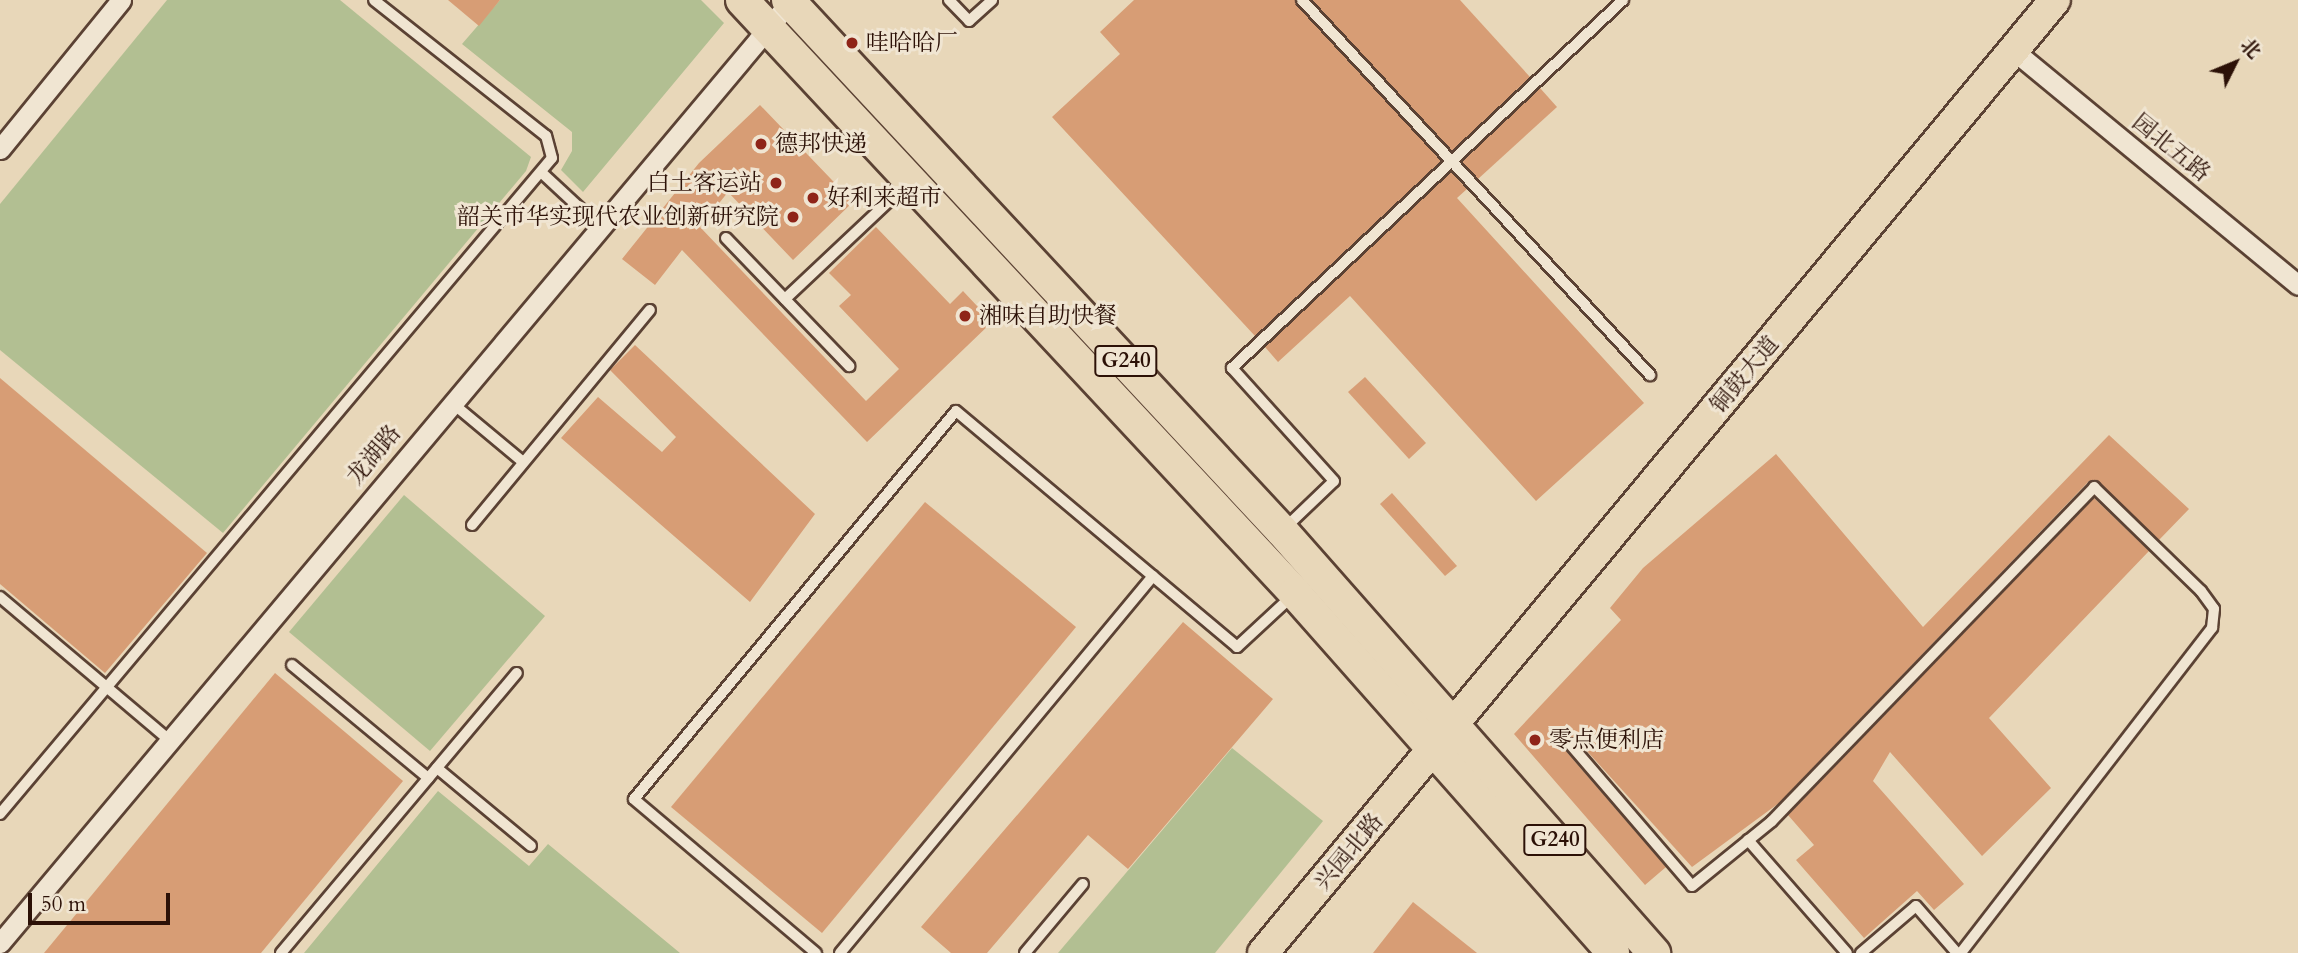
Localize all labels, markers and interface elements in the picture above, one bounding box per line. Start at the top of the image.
north arrow [2200,28,2270,98]
place label: 哇哈哈厂 [866,29,958,57]
text: 北 [2234,33,2266,64]
marker: 哇哈哈厂 [844,35,860,51]
street label: 园北五路 [2127,108,2215,188]
place label: 德邦快递 [775,130,867,158]
marker: 德邦快递 [753,136,769,152]
place label: 白土客运站 [647,169,762,197]
marker: 白土客运站 [768,175,784,191]
place label: 好利来超市 [827,184,942,212]
marker: 好利来超市 [805,190,821,206]
place label: 韶关市华实现代农业创新研究院 [457,203,779,231]
marker: 韶关市华实现代农业创新研究院 [785,209,801,225]
place label: 湘味自助快餐 [979,302,1117,330]
marker: 湘味自助快餐 [957,308,973,324]
street label: 铜鼓大道 [1705,331,1785,419]
road number: G240 [1093,344,1159,378]
street label: 龙湖路 [341,420,407,490]
place label: 零点便利店 [1549,726,1664,754]
marker: 零点便利店 [1527,732,1543,748]
street label: 兴园北路 [1309,808,1389,896]
road number: G240 [1522,822,1588,858]
scale bar [32,880,173,924]
text: 50 m [41,890,86,919]

